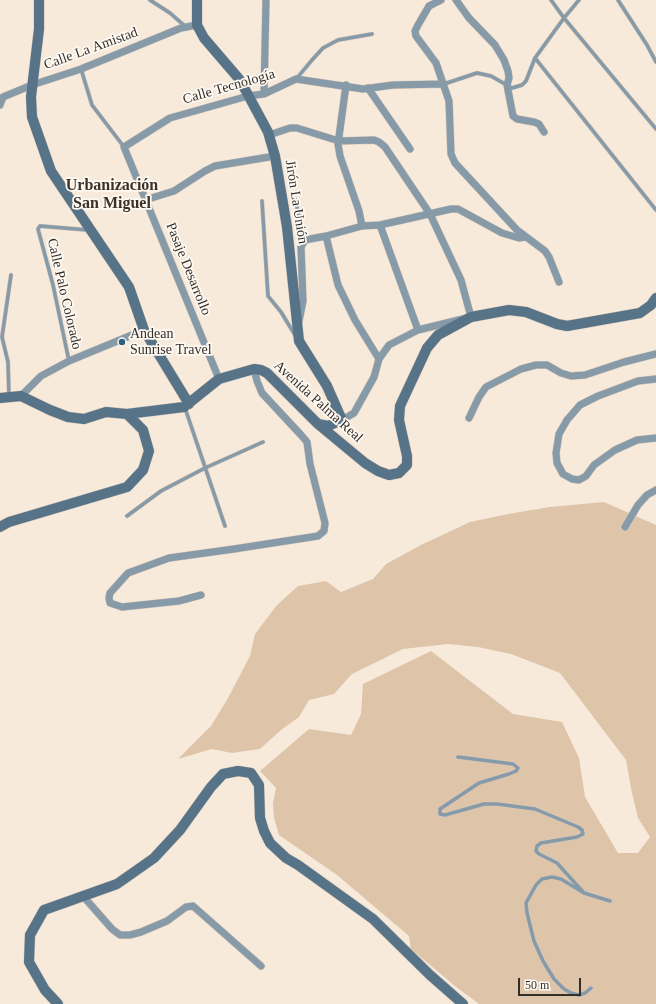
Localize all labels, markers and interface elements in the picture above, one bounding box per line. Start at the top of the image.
street label: Calle La Amistad [42,24,140,74]
street label: Calle Tecnología [181,66,277,108]
street label: Jirón La Unión [281,159,311,245]
district label: Urbanización San Miguel [66,176,158,214]
street label: Pasaje Desarrollo [162,220,214,318]
street label: Calle Palo Colorado [43,237,85,351]
place label: Andean Sunrise Travel [130,326,212,358]
marker: Andean Sunrise Travel [117,337,127,347]
street label: Avenida Palma Real [270,358,366,446]
scale bar [520,970,583,996]
text: 50 m [525,978,549,992]

